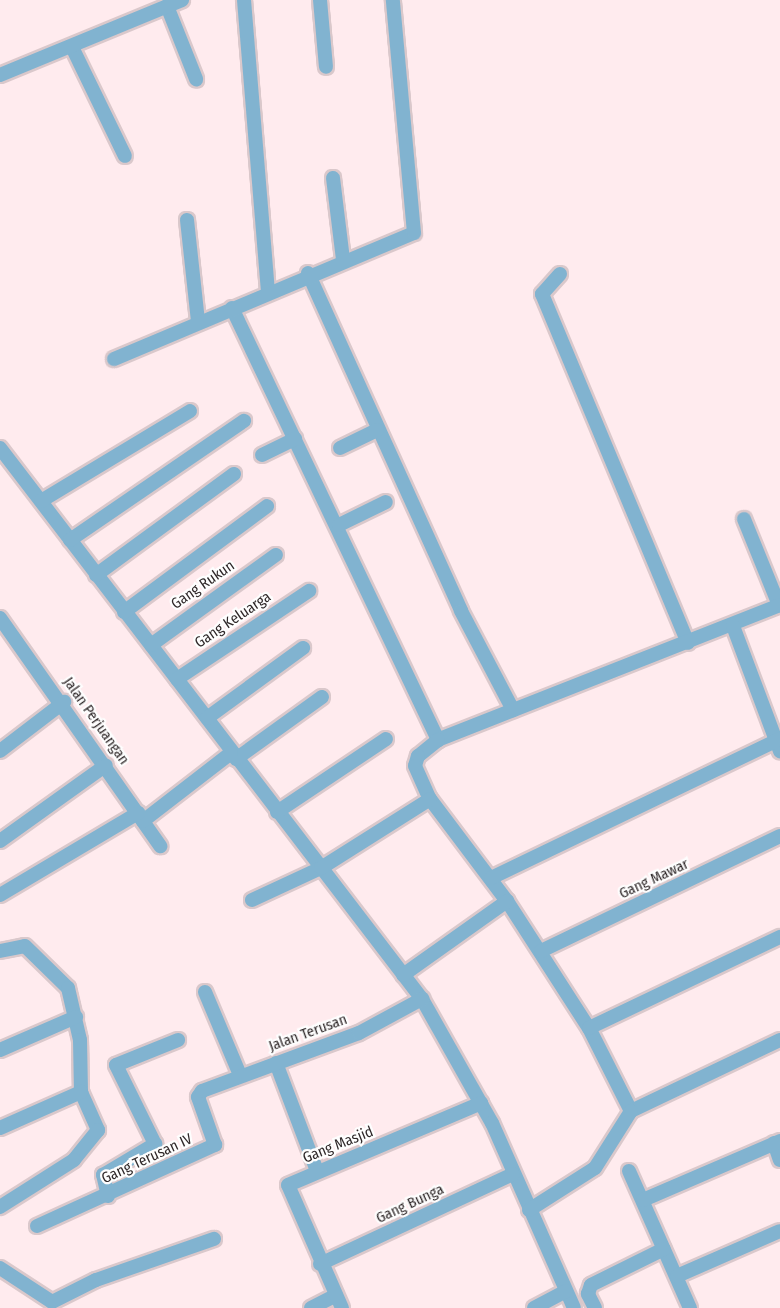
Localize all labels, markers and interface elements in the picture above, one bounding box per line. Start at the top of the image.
street label: Gang Rukun [168,557,238,613]
street label: Gang Keluarga [192,588,274,652]
street label: Jalan Perjuangan [59,674,133,768]
street label: Gang Mawar [616,855,692,903]
street label: Jalan Terusan [266,1010,350,1056]
street label: Gang Masjid [300,1123,376,1167]
street label: Gang Terusan IV [99,1130,195,1188]
street label: Gang Bunga [373,1181,447,1227]

